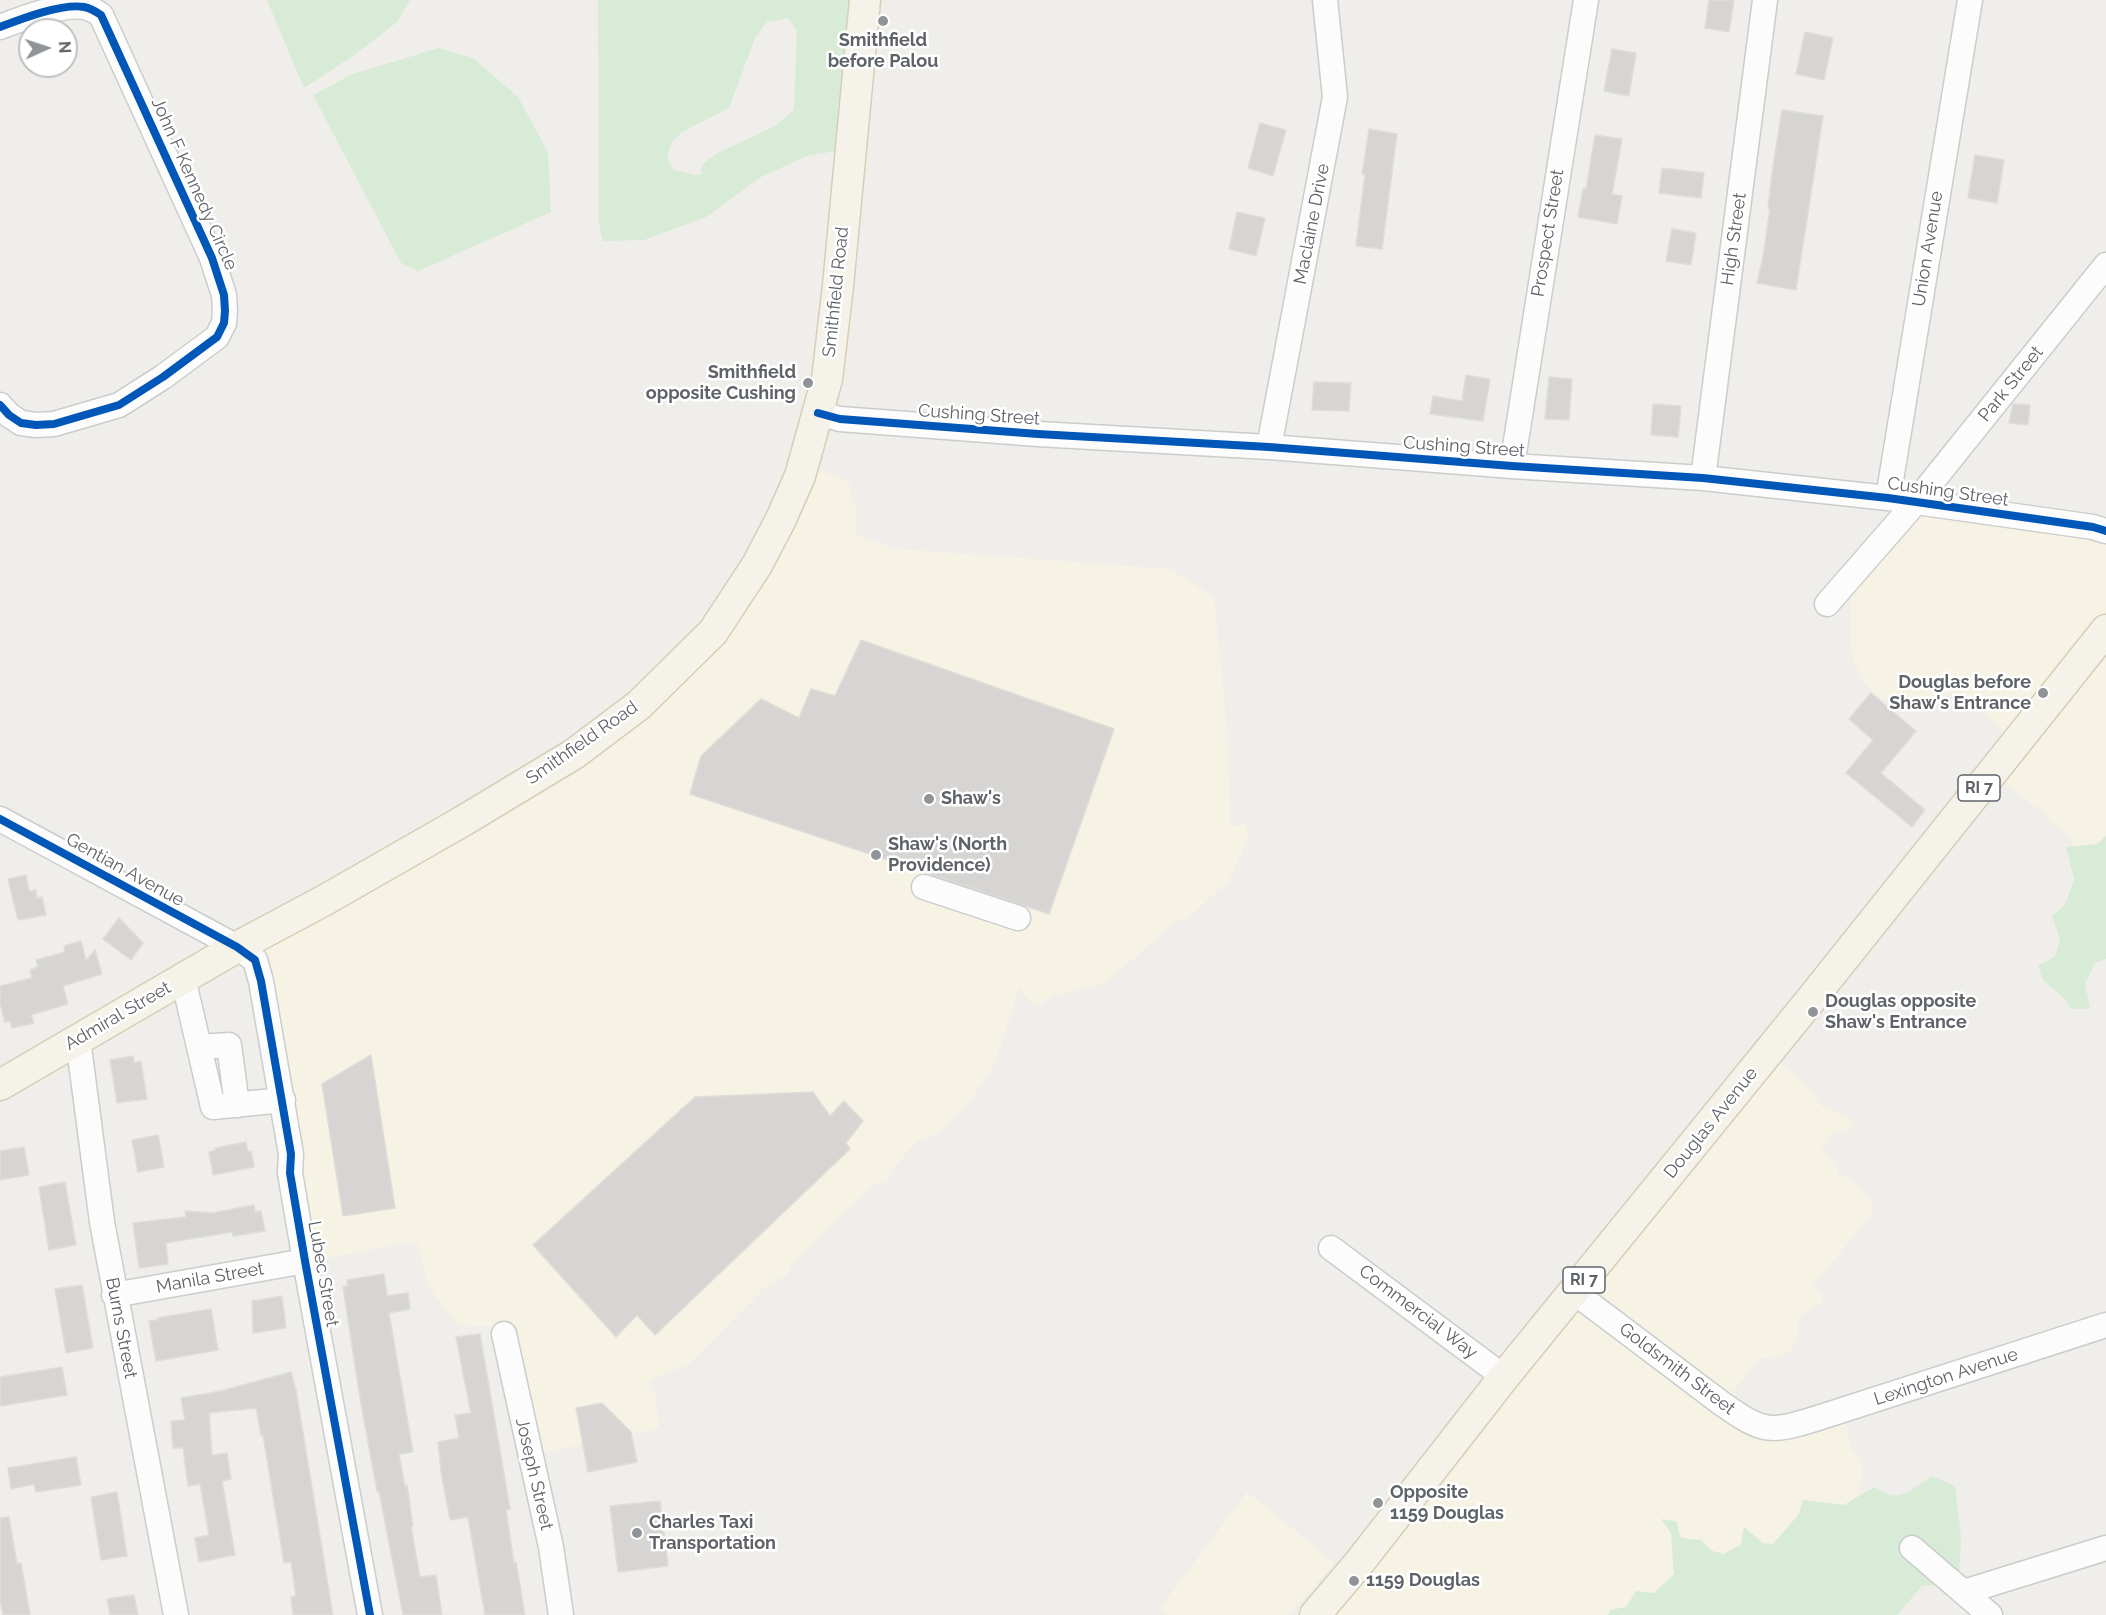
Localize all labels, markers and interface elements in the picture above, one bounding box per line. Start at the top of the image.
marker: Smithfield before Palou [876,14,890,28]
north arrow [18,18,78,78]
place label: Smithfield before Palou [828,30,938,72]
text: N [55,41,74,54]
street label: John F Kennedy Circle [146,95,242,273]
street label: Maclaine Drive [1290,162,1334,286]
street label: Prospect Street [1527,168,1569,298]
street label: Union Avenue [1908,190,1948,308]
street label: High Street [1717,191,1751,287]
street label: Smithfield Road [818,226,854,358]
street label: Park Street [1974,342,2048,426]
place label: Smithfield opposite Cushing [646,362,796,404]
marker: Smithfield opposite Cushing [801,376,815,390]
street label: Cushing Street [917,400,1041,430]
street label: Cushing Street [1402,432,1526,462]
street label: Cushing Street [1886,473,2010,511]
place label: Douglas before Shaw's Entrance [1889,672,2031,714]
marker: Douglas before Shaw's Entrance [2036,686,2050,700]
street label: Smithfield Road [522,696,642,790]
road number: RI 7 [1958,775,2000,801]
place label: Shaw's [941,788,1001,810]
marker: Shaw's [922,792,936,806]
street label: Gentian Avenue [62,829,188,911]
place label: Shaw's (North Providence) [888,834,1007,876]
marker: Shaw's (North Providence) [869,848,883,862]
street label: Admiral Street [61,977,175,1055]
place label: Douglas opposite Shaw's Entrance [1825,991,1976,1034]
marker: Douglas opposite Shaw's Entrance [1806,1005,1820,1019]
street label: Douglas Avenue [1660,1063,1762,1183]
street label: Lubec Street [303,1219,343,1329]
street label: Manila Street [154,1258,266,1298]
street label: Commercial Way [1354,1260,1482,1364]
road number: RI 7 [1563,1267,1605,1293]
street label: Burns Street [101,1276,141,1380]
street label: Goldsmith Street [1615,1318,1739,1420]
street label: Lexington Avenue [1871,1344,2021,1410]
street label: Joseph Street [511,1416,557,1532]
place label: Opposite 1159 Douglas [1390,1482,1504,1524]
marker: Opposite 1159 Douglas [1371,1496,1385,1510]
place label: Charles Taxi Transportation [649,1512,776,1555]
marker: Charles Taxi Transportation [630,1526,644,1540]
place label: 1159 Douglas [1366,1570,1480,1592]
marker: 1159 Douglas [1347,1574,1361,1588]

